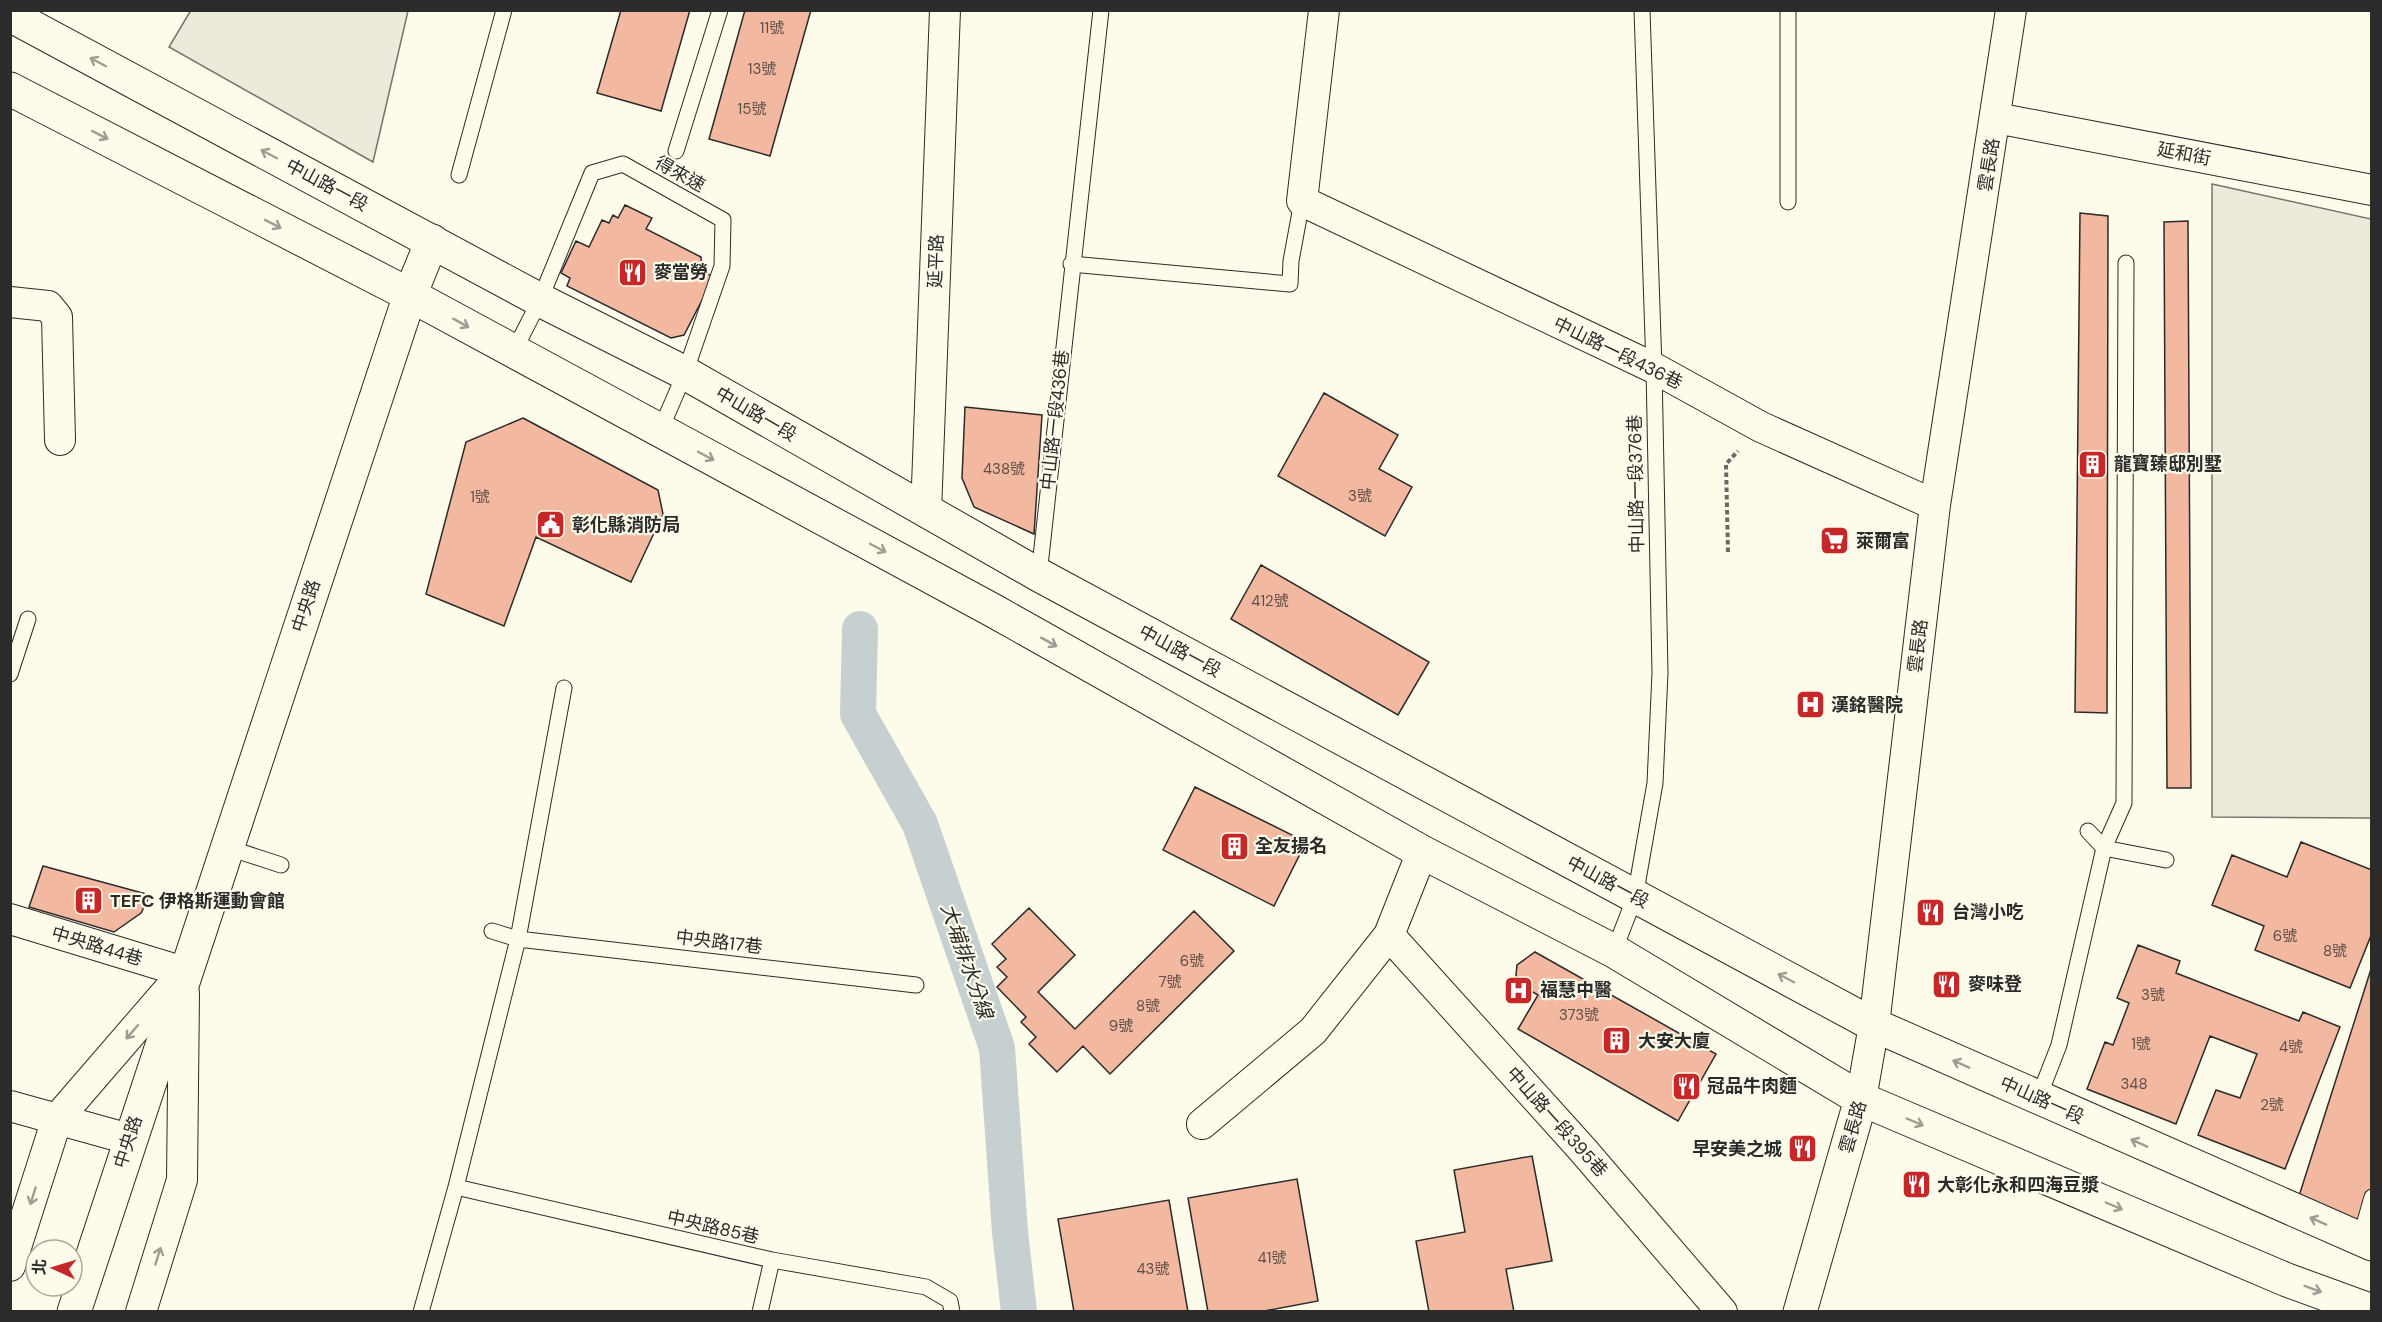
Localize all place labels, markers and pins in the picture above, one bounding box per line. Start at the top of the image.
restaurant icon: 麥當勞 [617,256,649,288]
place label: 麥當勞 [654,260,708,284]
building icon: 龍寶臻邸別墅 [2077,448,2109,480]
place label: 龍寶臻邸別墅 [2114,452,2222,476]
public building icon: 彰化縣消防局 [535,509,567,541]
place label: 彰化縣消防局 [572,513,680,537]
supermarket icon: 萊爾富 [1819,525,1851,557]
place label: 萊爾富 [1856,529,1910,553]
hospital icon: 漢銘醫院 [1794,689,1826,721]
place label: 漢銘醫院 [1831,693,1903,717]
building icon: 全友揚名 [1218,830,1250,862]
place label: 全友揚名 [1255,834,1327,858]
building icon: TEFC 伊格斯運動會館 [73,885,105,917]
place label: TEFC 伊格斯運動會館 [110,889,285,913]
restaurant icon: 台灣小吃 [1915,896,1947,928]
place label: 台灣小吃 [1952,900,2024,924]
restaurant icon: 麥味登 [1931,968,1963,1000]
place label: 麥味登 [1968,972,2022,996]
hospital icon: 福慧中醫 [1503,974,1535,1006]
place label: 福慧中醫 [1540,978,1612,1002]
building icon: 大安大廈 [1601,1025,1633,1057]
place label: 大安大廈 [1638,1029,1710,1053]
restaurant icon: 冠品牛肉麵 [1670,1070,1702,1102]
place label: 冠品牛肉麵 [1707,1074,1797,1098]
restaurant icon: 早安美之城 [1787,1133,1819,1165]
place label: 早安美之城 [1692,1137,1782,1161]
restaurant icon: 大彰化永和四海豆漿 [1900,1169,1932,1201]
place label: 大彰化永和四海豆漿 [1937,1173,2099,1197]

